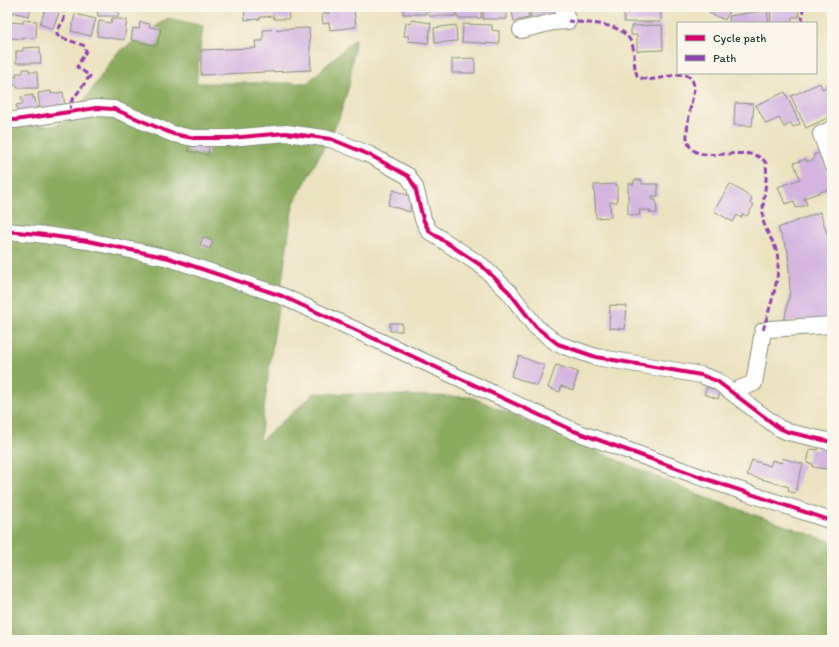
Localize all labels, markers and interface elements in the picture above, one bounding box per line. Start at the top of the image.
legend [677,22,817,74]
text: Cycle path [713,31,767,45]
text: Path [713,51,736,65]

